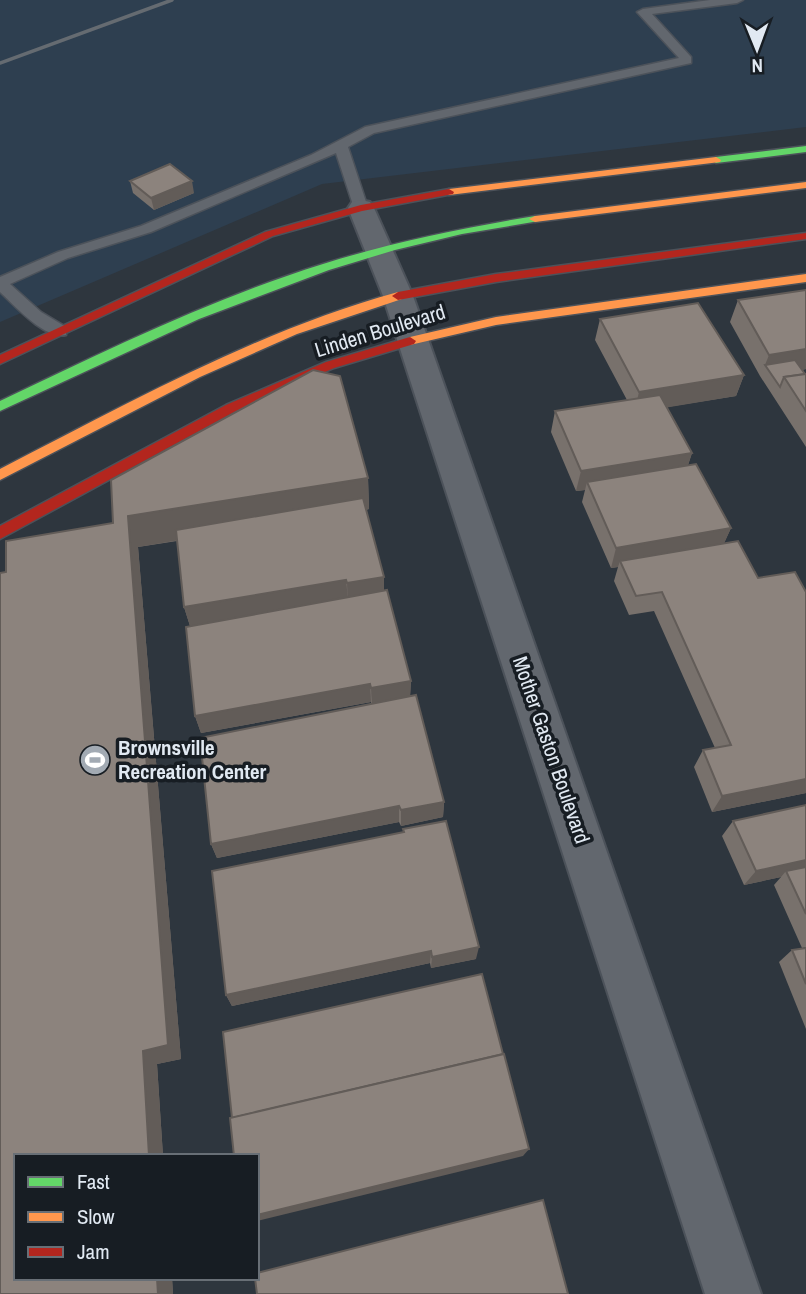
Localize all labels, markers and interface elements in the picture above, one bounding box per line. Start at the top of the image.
north arrow [722,14,792,84]
text: N [751,53,763,79]
street label: Linden Boulevard [311,297,449,364]
street label: Mother Gaston Boulevard [506,652,597,847]
place label: Brownsville Recreation Center [118,733,267,786]
sports icon: Brownsville Recreation Center [78,743,112,777]
legend [14,1154,259,1280]
text: Fast [77,1167,110,1196]
text: Slow [77,1202,115,1231]
text: Jam [77,1237,110,1266]

